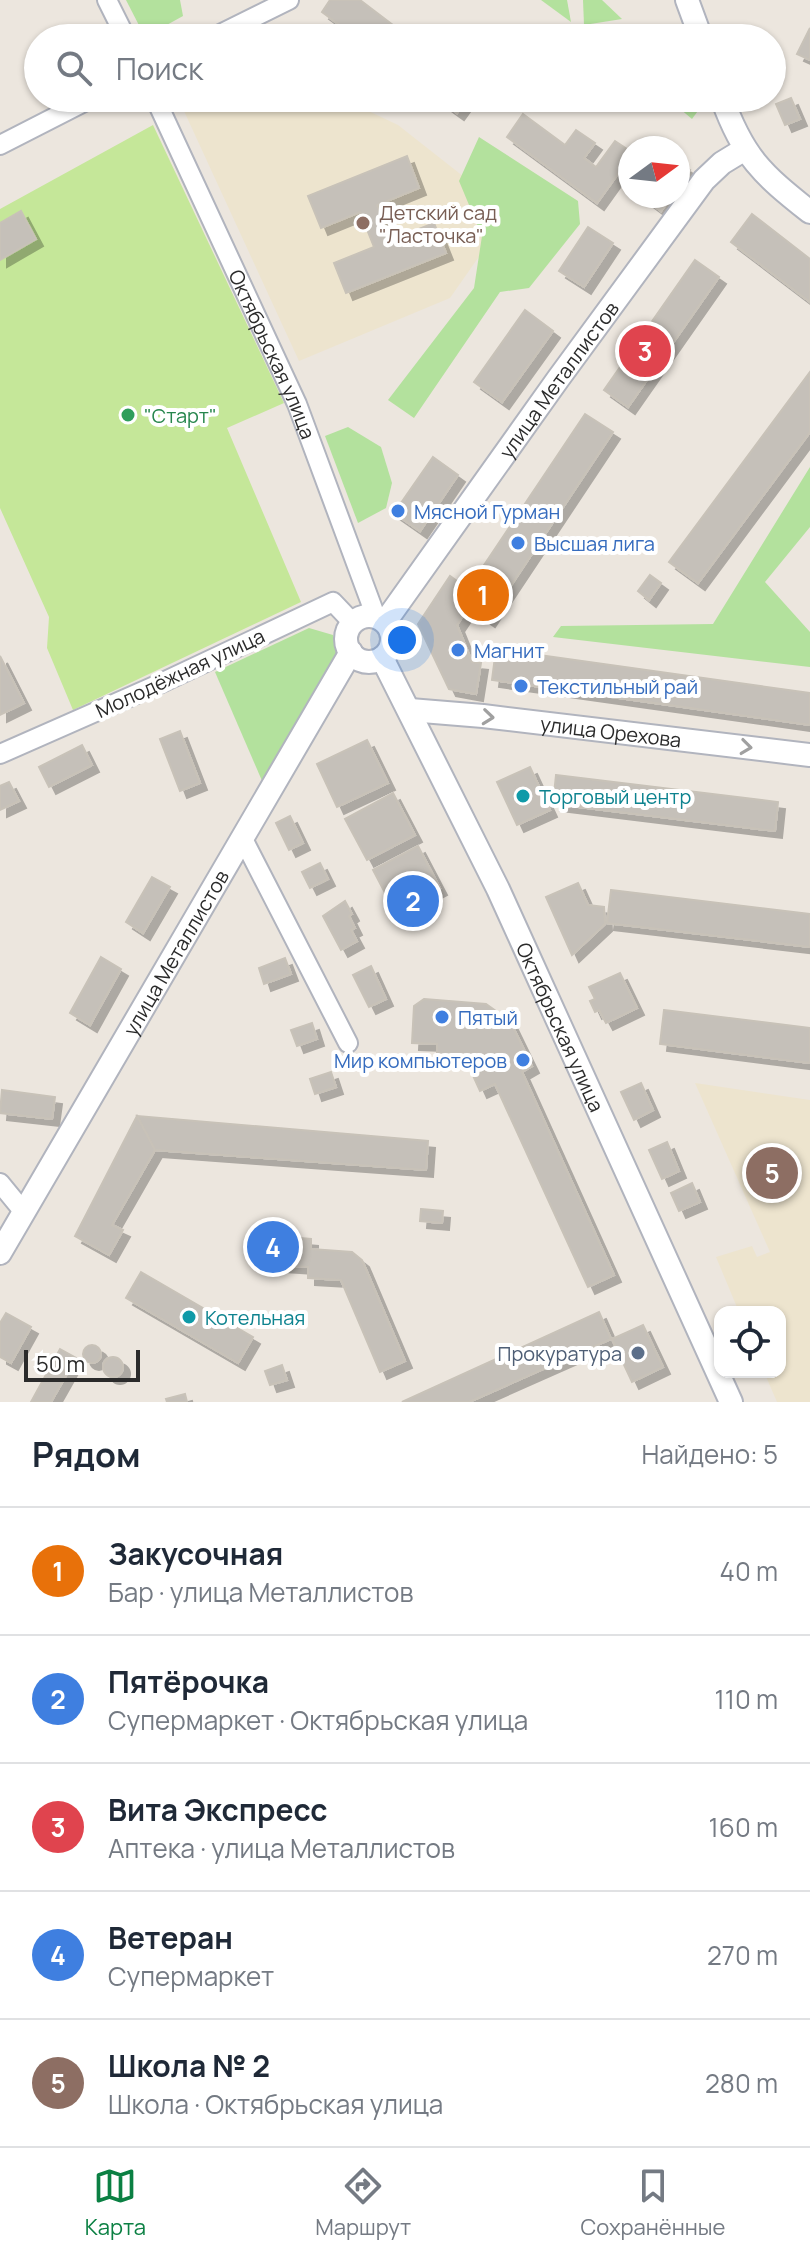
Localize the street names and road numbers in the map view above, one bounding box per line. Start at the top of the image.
street label: Октябрьская улица [223,265,322,443]
street label: улица Металлистов [492,295,624,463]
street label: Молодёжная улица [91,622,269,724]
street label: улица Орехова [539,709,683,753]
street label: улица Металлистов [117,864,235,1040]
street label: Октябрьская улица [510,938,611,1116]

